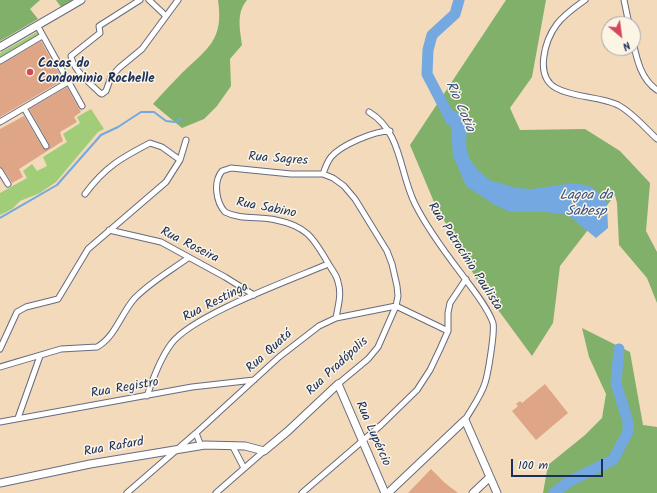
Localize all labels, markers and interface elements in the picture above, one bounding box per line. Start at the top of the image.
north arrow [601,16,641,56]
text: N [619,36,634,55]
place label: Casas do Condominio Rochelle [38,57,155,88]
marker: Casas do Condominio Rochelle [25,67,35,77]
water label: Rio Cotia [440,79,478,135]
street label: Rua Sagres [248,150,308,170]
water label: Lagoa da Sabesp [560,189,612,222]
street label: Rua Sabino [235,196,297,222]
street label: Rua Patrocínio Paulista [423,200,505,314]
street label: Rua Roseira [157,225,221,267]
street label: Rua Restinga [181,280,251,326]
street label: Rua Quatá [244,327,296,377]
street label: Rua Pradópolis [304,334,372,400]
street label: Rua Registro [90,375,160,403]
street label: Rua Lupércio [351,399,393,469]
street label: Rua Rafard [83,435,145,461]
scale bar [513,451,605,477]
text: 100 m [518,456,548,475]

